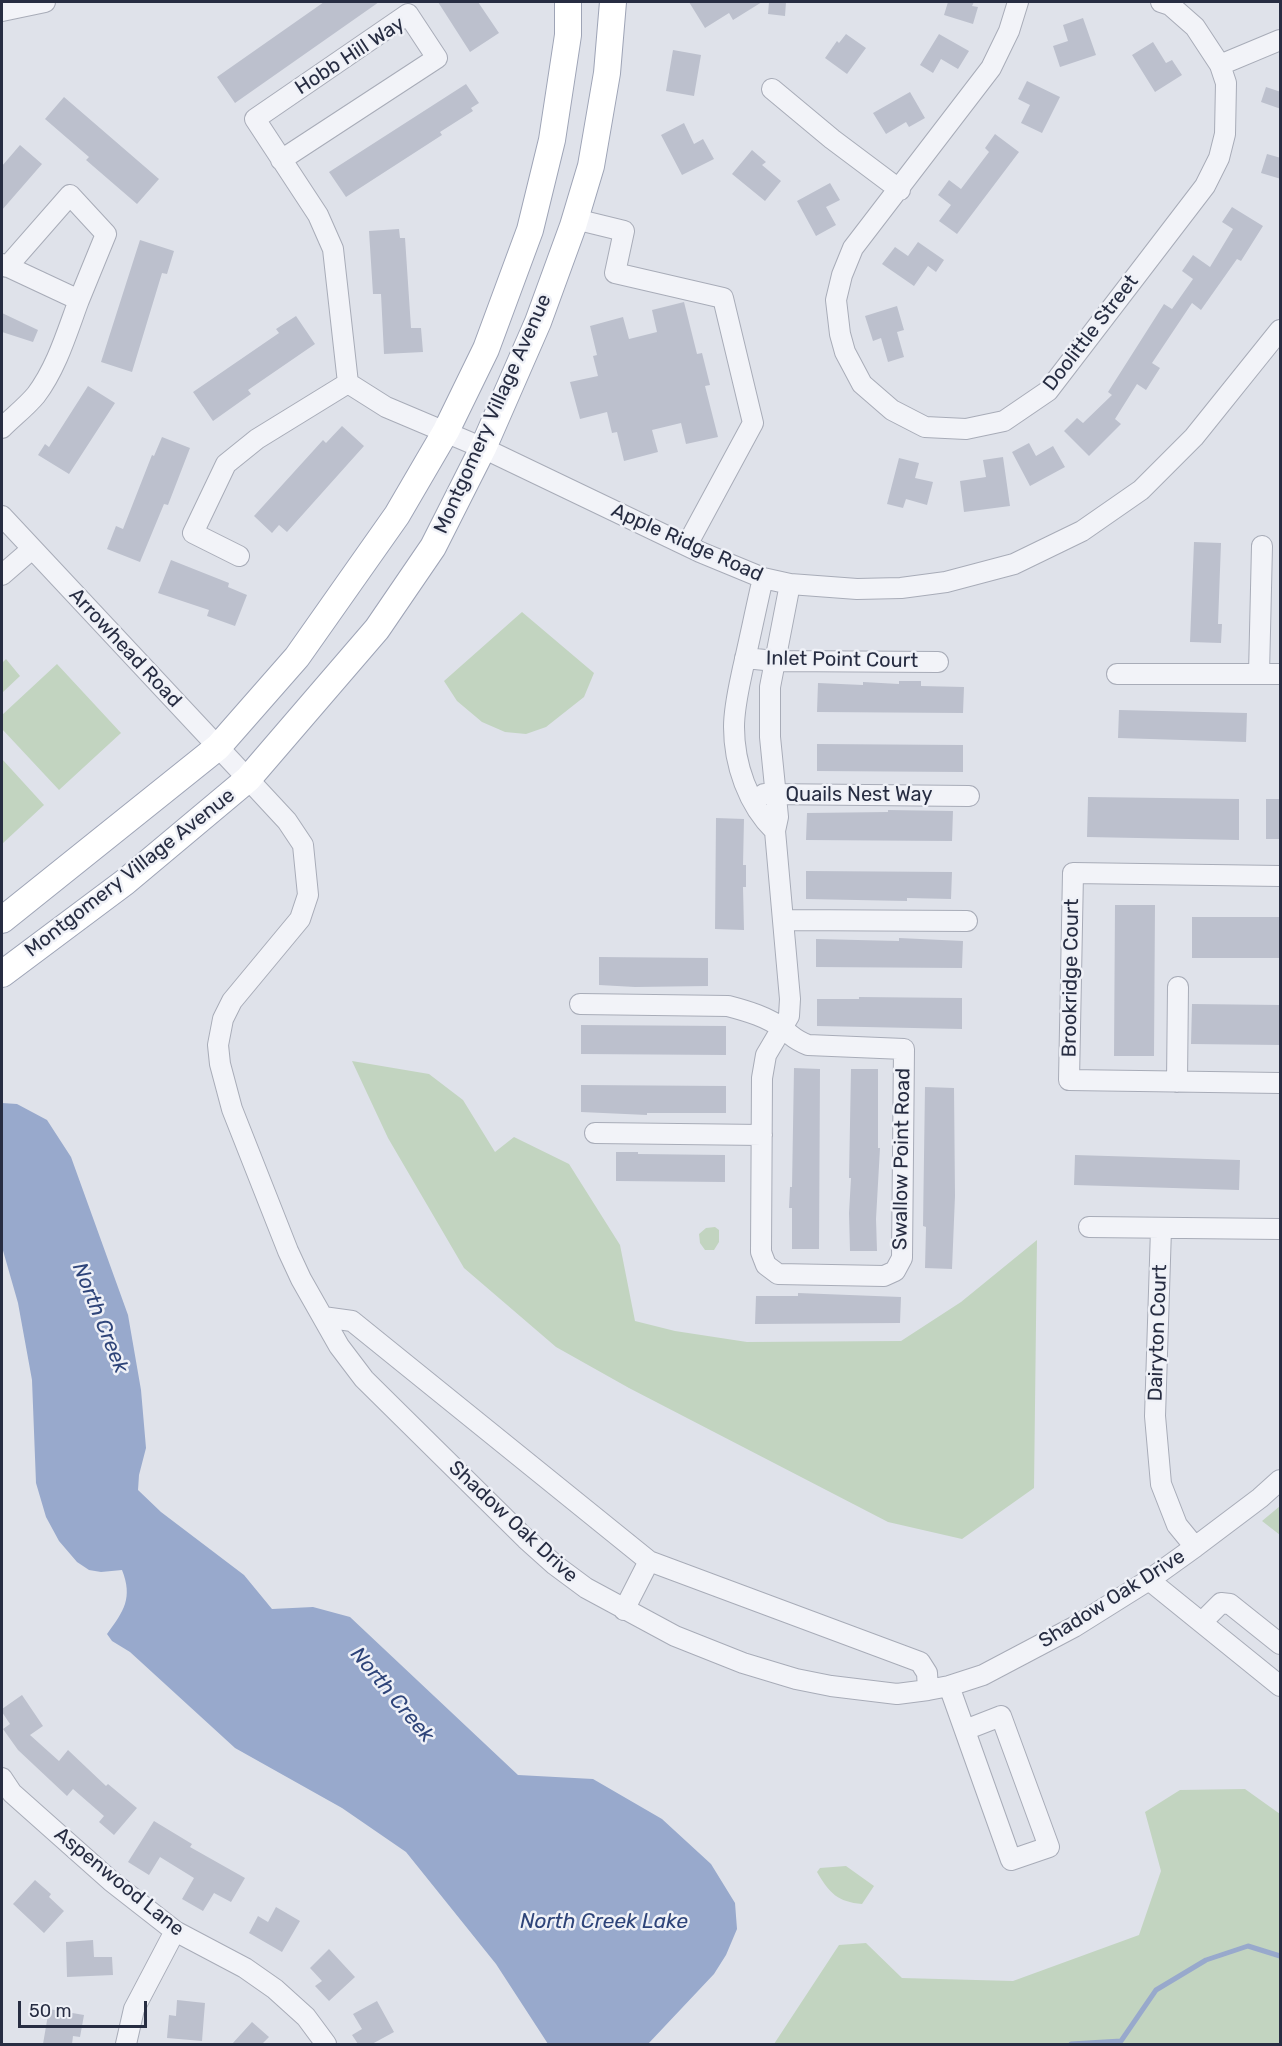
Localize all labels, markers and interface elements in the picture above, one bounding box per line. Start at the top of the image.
street label: Hobb Hill Way [291,12,409,100]
street label: Doolittle Street [1038,270,1144,396]
street label: Montgomery Village Avenue [429,290,557,538]
street label: Apple Ridge Road [607,499,767,587]
street label: Arrowhead Road [64,583,186,713]
street label: Inlet Point Court [766,647,918,673]
street label: Quails Nest Way [786,783,932,807]
street label: Montgomery Village Avenue [20,784,240,962]
street label: Brookridge Court [1058,898,1084,1058]
street label: Swallow Point Road [888,1068,916,1250]
water label: North Creek [66,1259,134,1377]
street label: Dairyton Court [1144,1264,1172,1402]
street label: Shadow Oak Drive [444,1456,582,1588]
street label: Shadow Oak Drive [1035,1544,1189,1654]
water label: North Creek [345,1642,439,1748]
street label: Aspenwood Lane [49,1822,189,1942]
water label: North Creek Lake [520,1909,688,1935]
scale bar [21,1989,150,2027]
text: 50 m [29,2000,72,2022]

